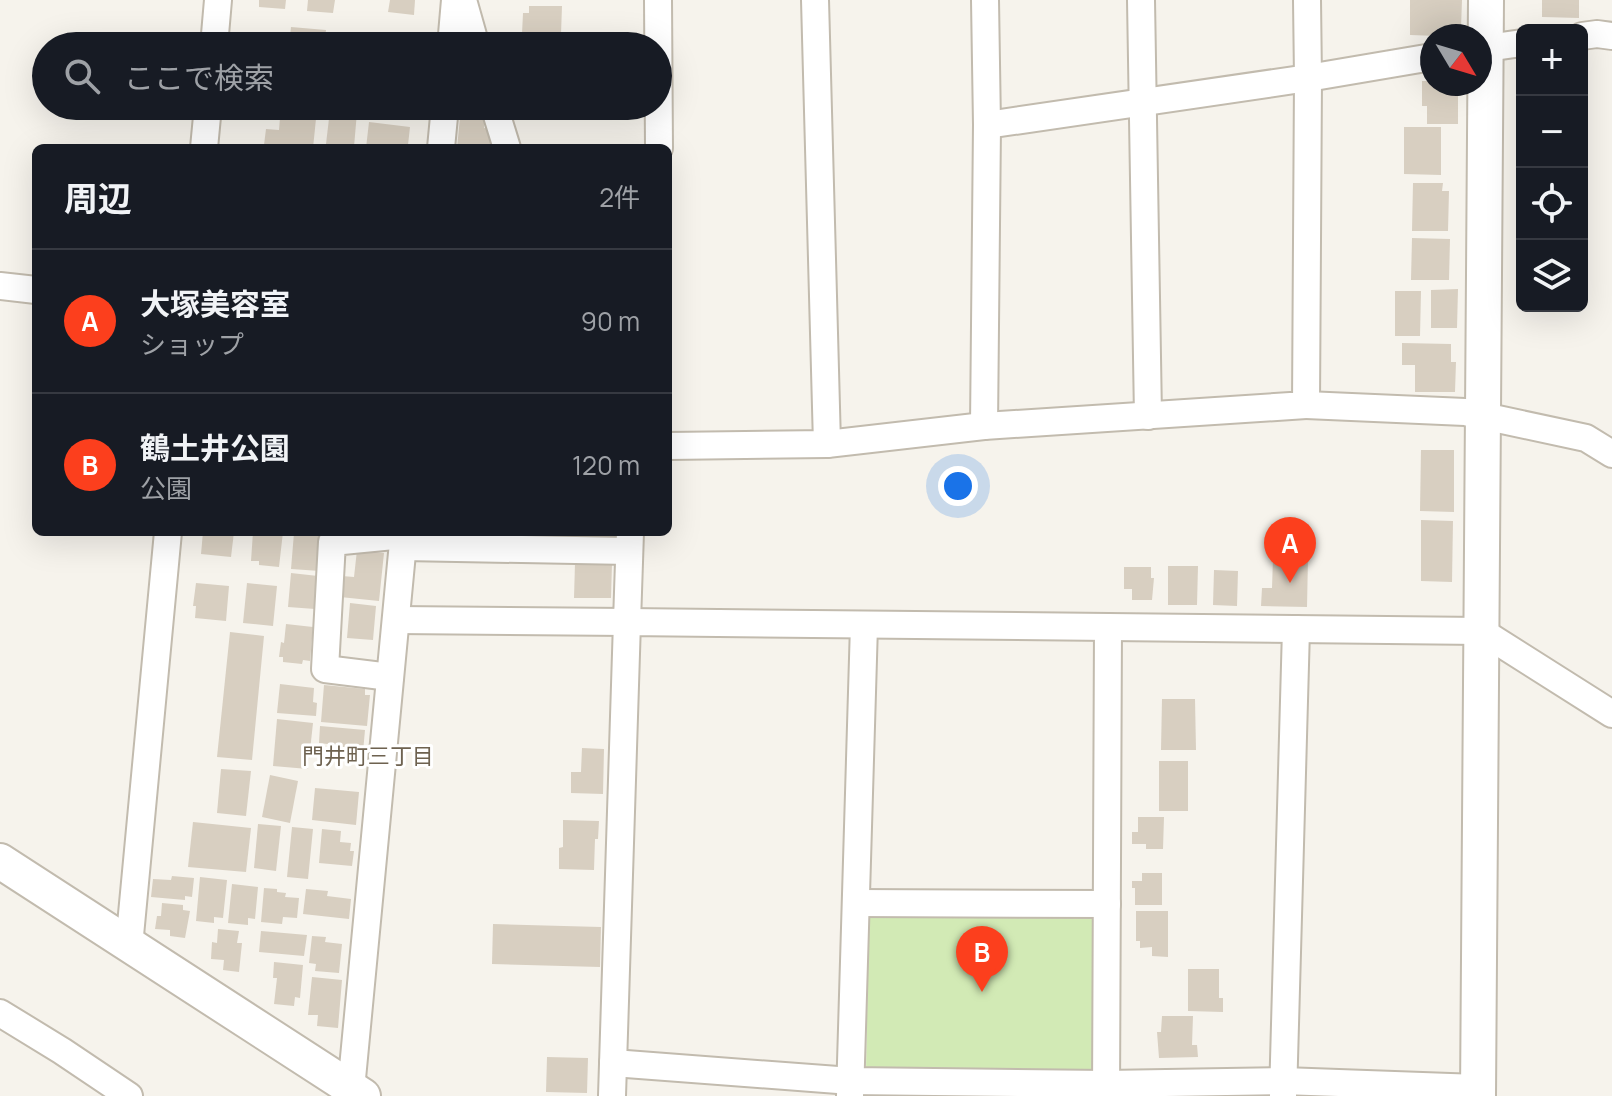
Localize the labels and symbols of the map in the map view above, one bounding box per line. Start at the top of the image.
north arrow [1420,24,1492,96]
your location [938,466,978,506]
pin: A [1264,517,1316,583]
district label: 門井町三丁目 [302,741,434,771]
pin: B [956,926,1008,992]

